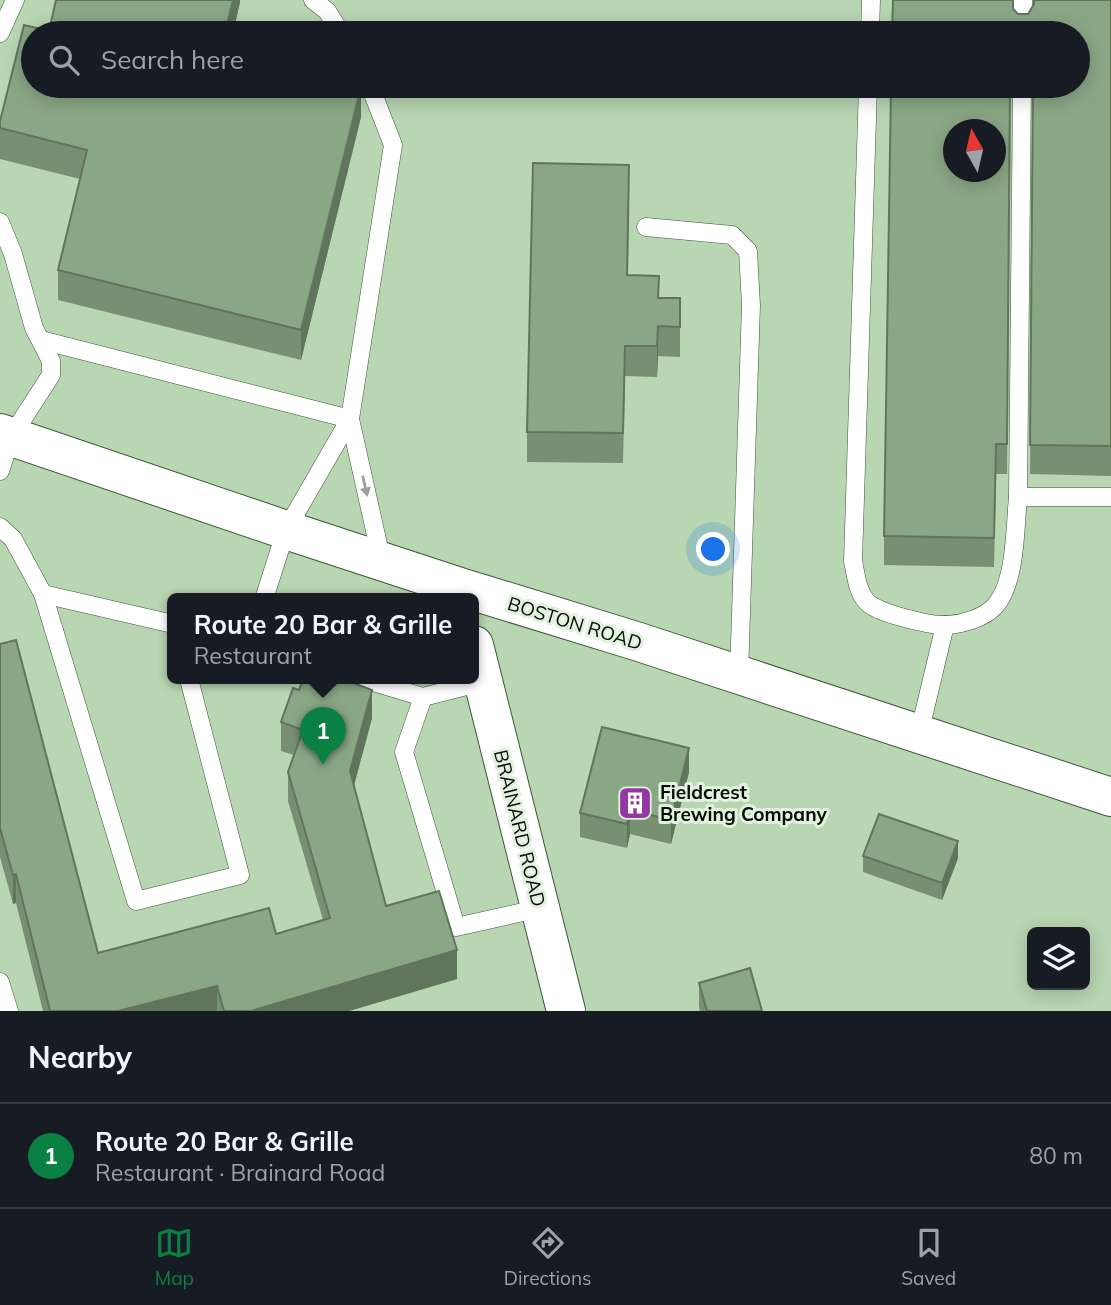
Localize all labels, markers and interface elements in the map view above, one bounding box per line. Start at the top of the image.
search box [21,21,1090,98]
icon: search [45,41,83,79]
text: Search here [101,43,244,76]
north arrow [943,119,1006,182]
one-way arrow [360,475,371,497]
your location [696,532,730,566]
street label: BOSTON ROAD [505,591,645,655]
popup [167,593,479,684]
text: Route 20 Bar & Grille [194,608,452,641]
text: Restaurant [194,641,312,670]
pin: 1 [300,707,346,765]
street label: BRAINARD ROAD [489,747,551,909]
place label: Fieldcrest Brewing Company [660,780,828,826]
building icon: Fieldcrest Brewing Company [616,784,654,822]
map controls [1027,927,1090,990]
button: layers [1027,927,1090,990]
text: Nearby [28,1038,132,1076]
text: Route 20 Bar & Grille [95,1125,354,1158]
text: 1 [44,1141,58,1170]
text: 80 m [1029,1141,1083,1170]
text: Restaurant · Brainard Road [95,1158,385,1187]
tab: Map [155,1224,194,1290]
tab: Directions [504,1224,592,1290]
tab: Saved [901,1224,956,1290]

